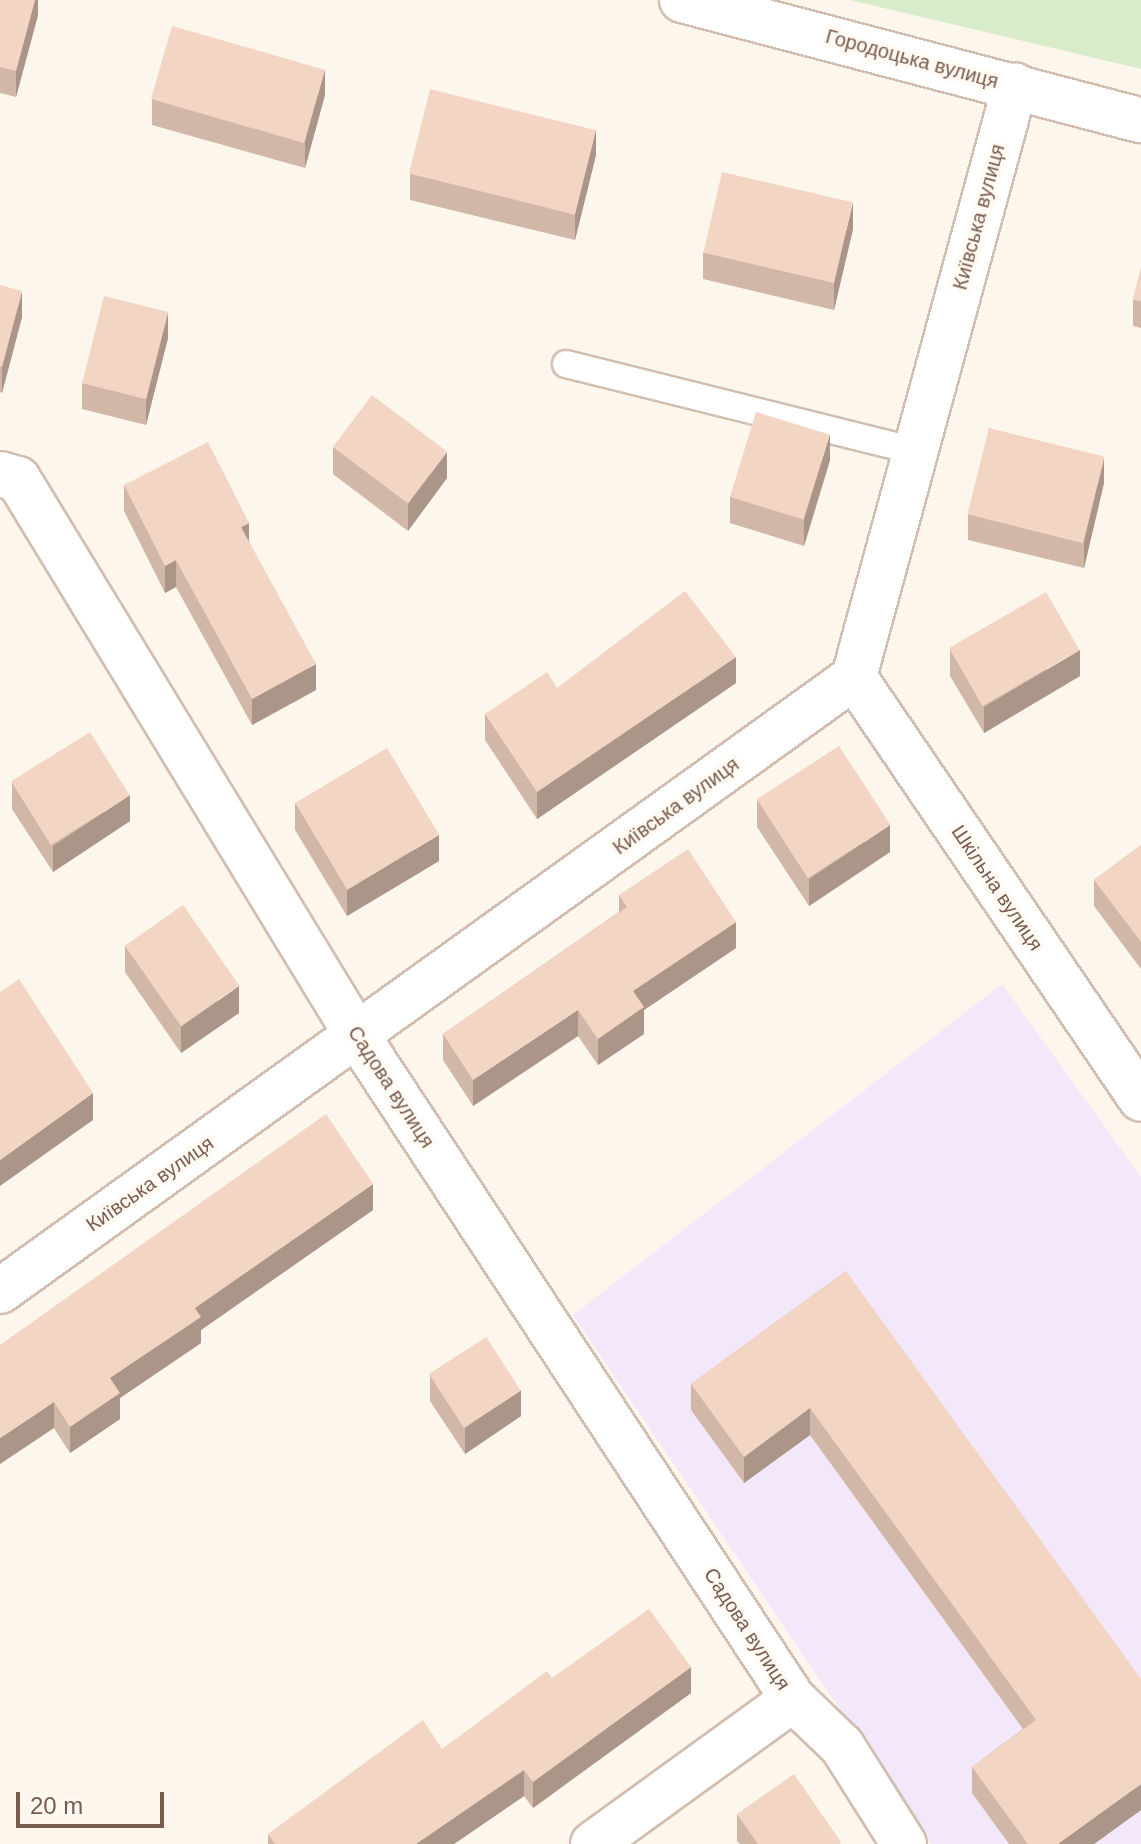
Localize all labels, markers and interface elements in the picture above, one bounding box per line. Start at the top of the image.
street label: Городоцька вулиця [823,24,1001,94]
street label: Київська вулиця [948,141,1010,293]
street label: Київська вулиця [608,752,744,860]
street label: Шкільна вулиця [946,821,1048,955]
street label: Садова вулиця [343,1022,439,1152]
street label: Київська вулиця [82,1131,218,1237]
street label: Садова вулиця [699,1564,795,1694]
scale bar [20,1776,168,1826]
text: 20 m [30,1792,83,1819]

